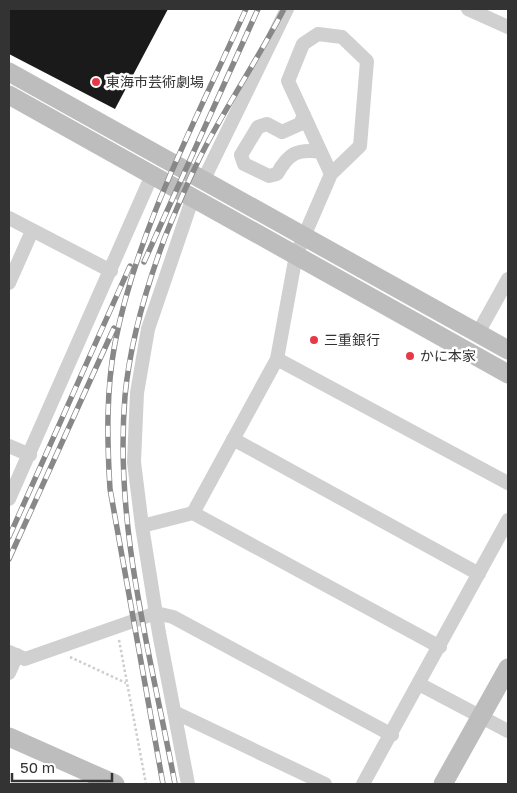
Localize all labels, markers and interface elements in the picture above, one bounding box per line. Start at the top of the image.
place label: 東海市芸術劇場 [106,73,204,90]
marker: 東海市芸術劇場 [90,76,102,88]
place label: 三重銀行 [324,331,380,348]
marker: 三重銀行 [308,334,320,346]
place label: かに本家 [420,347,476,364]
marker: かに本家 [404,350,416,362]
scale bar [12,750,112,782]
text: 50 m [20,758,55,776]

